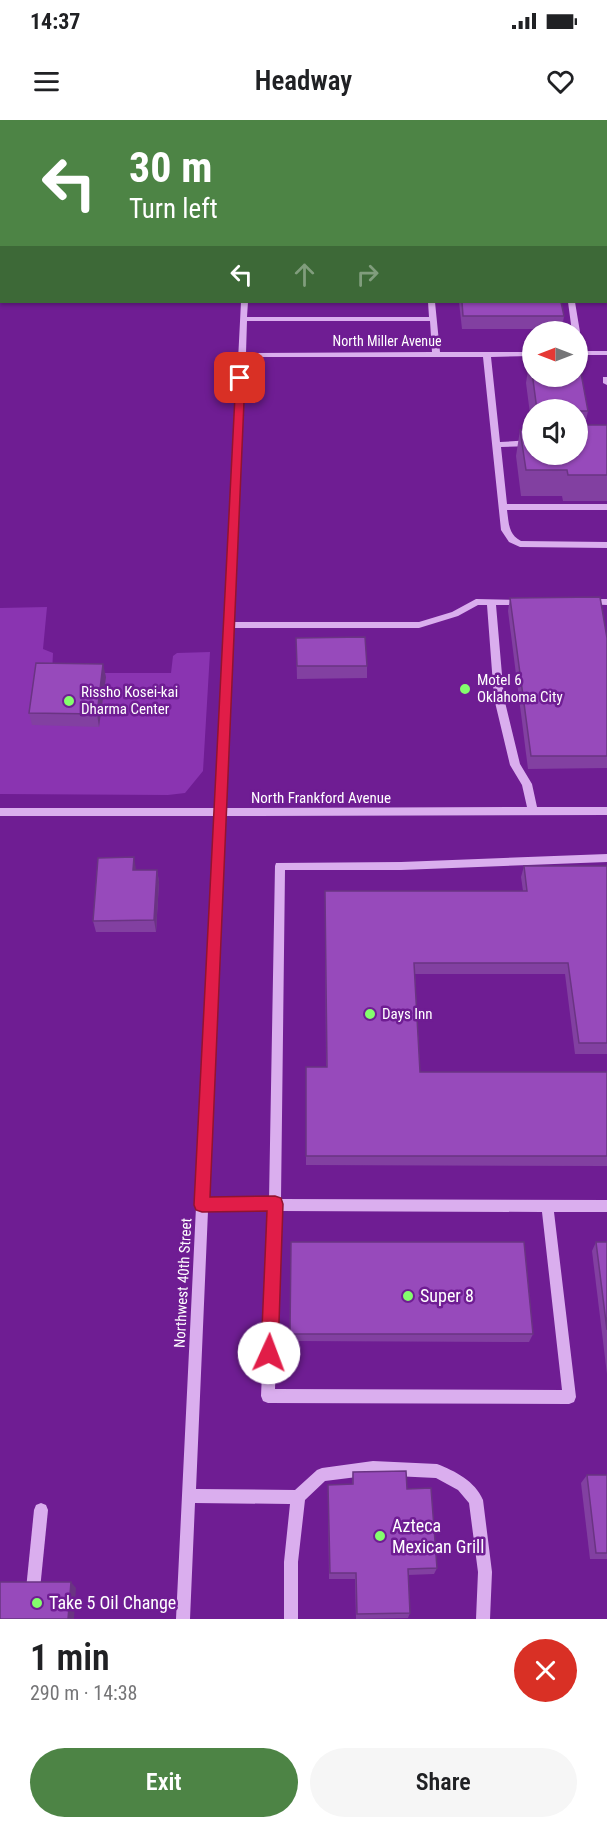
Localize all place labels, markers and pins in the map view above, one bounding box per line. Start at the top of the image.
pin [214,352,265,403]
place label: Motel 6 Oklahoma City [477,671,563,706]
marker: Motel 6 Oklahoma City [458,682,472,696]
place label: Rissho Kosei-kai Dharma Center [81,683,178,718]
marker: Rissho Kosei-kai Dharma Center [62,694,76,708]
place label: Days Inn [382,1005,432,1023]
marker: Days Inn [363,1007,377,1021]
place label: Super 8 [420,1285,474,1306]
marker: Super 8 [401,1289,415,1303]
place label: Azteca Mexican Grill [392,1515,484,1557]
marker: Azteca Mexican Grill [373,1529,387,1543]
place label: Take 5 Oil Change [49,1592,176,1613]
marker: Take 5 Oil Change [30,1596,44,1610]

